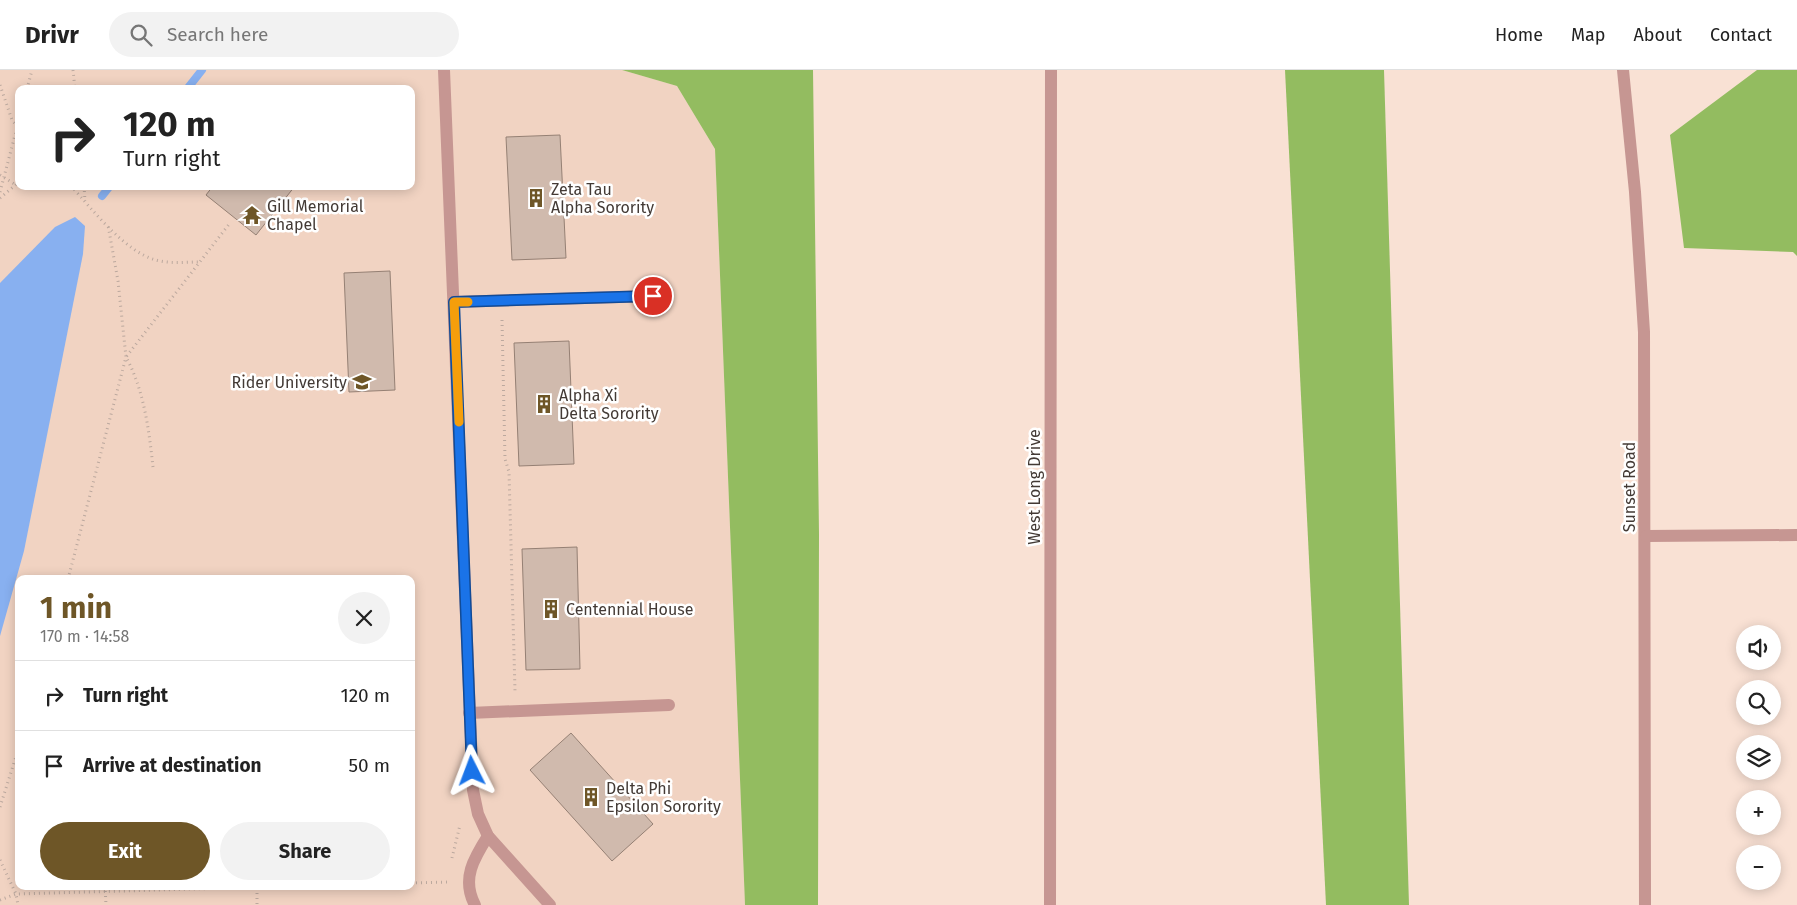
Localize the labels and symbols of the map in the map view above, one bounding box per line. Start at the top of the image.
place label: Zeta Tau Alpha Sorority [551,180,654,217]
building icon: Zeta Tau Alpha Sorority [525,187,547,209]
place label: Gill Memorial Chapel [267,197,364,234]
temple icon: Gill Memorial Chapel [241,204,263,226]
pin [632,275,674,317]
school or university icon: Rider University [351,371,373,393]
place label: Rider University [232,373,347,392]
place label: Alpha Xi Delta Sorority [559,386,659,423]
building icon: Alpha Xi Delta Sorority [533,393,555,415]
street label: West Long Drive [1025,429,1044,545]
street label: Sunset Road [1620,442,1639,532]
building icon: Centennial House [540,598,562,620]
place label: Centennial House [566,600,693,619]
position arrow [445,744,497,796]
place label: Delta Phi Epsilon Sorority [606,779,721,816]
building icon: Delta Phi Epsilon Sorority [580,786,602,808]

